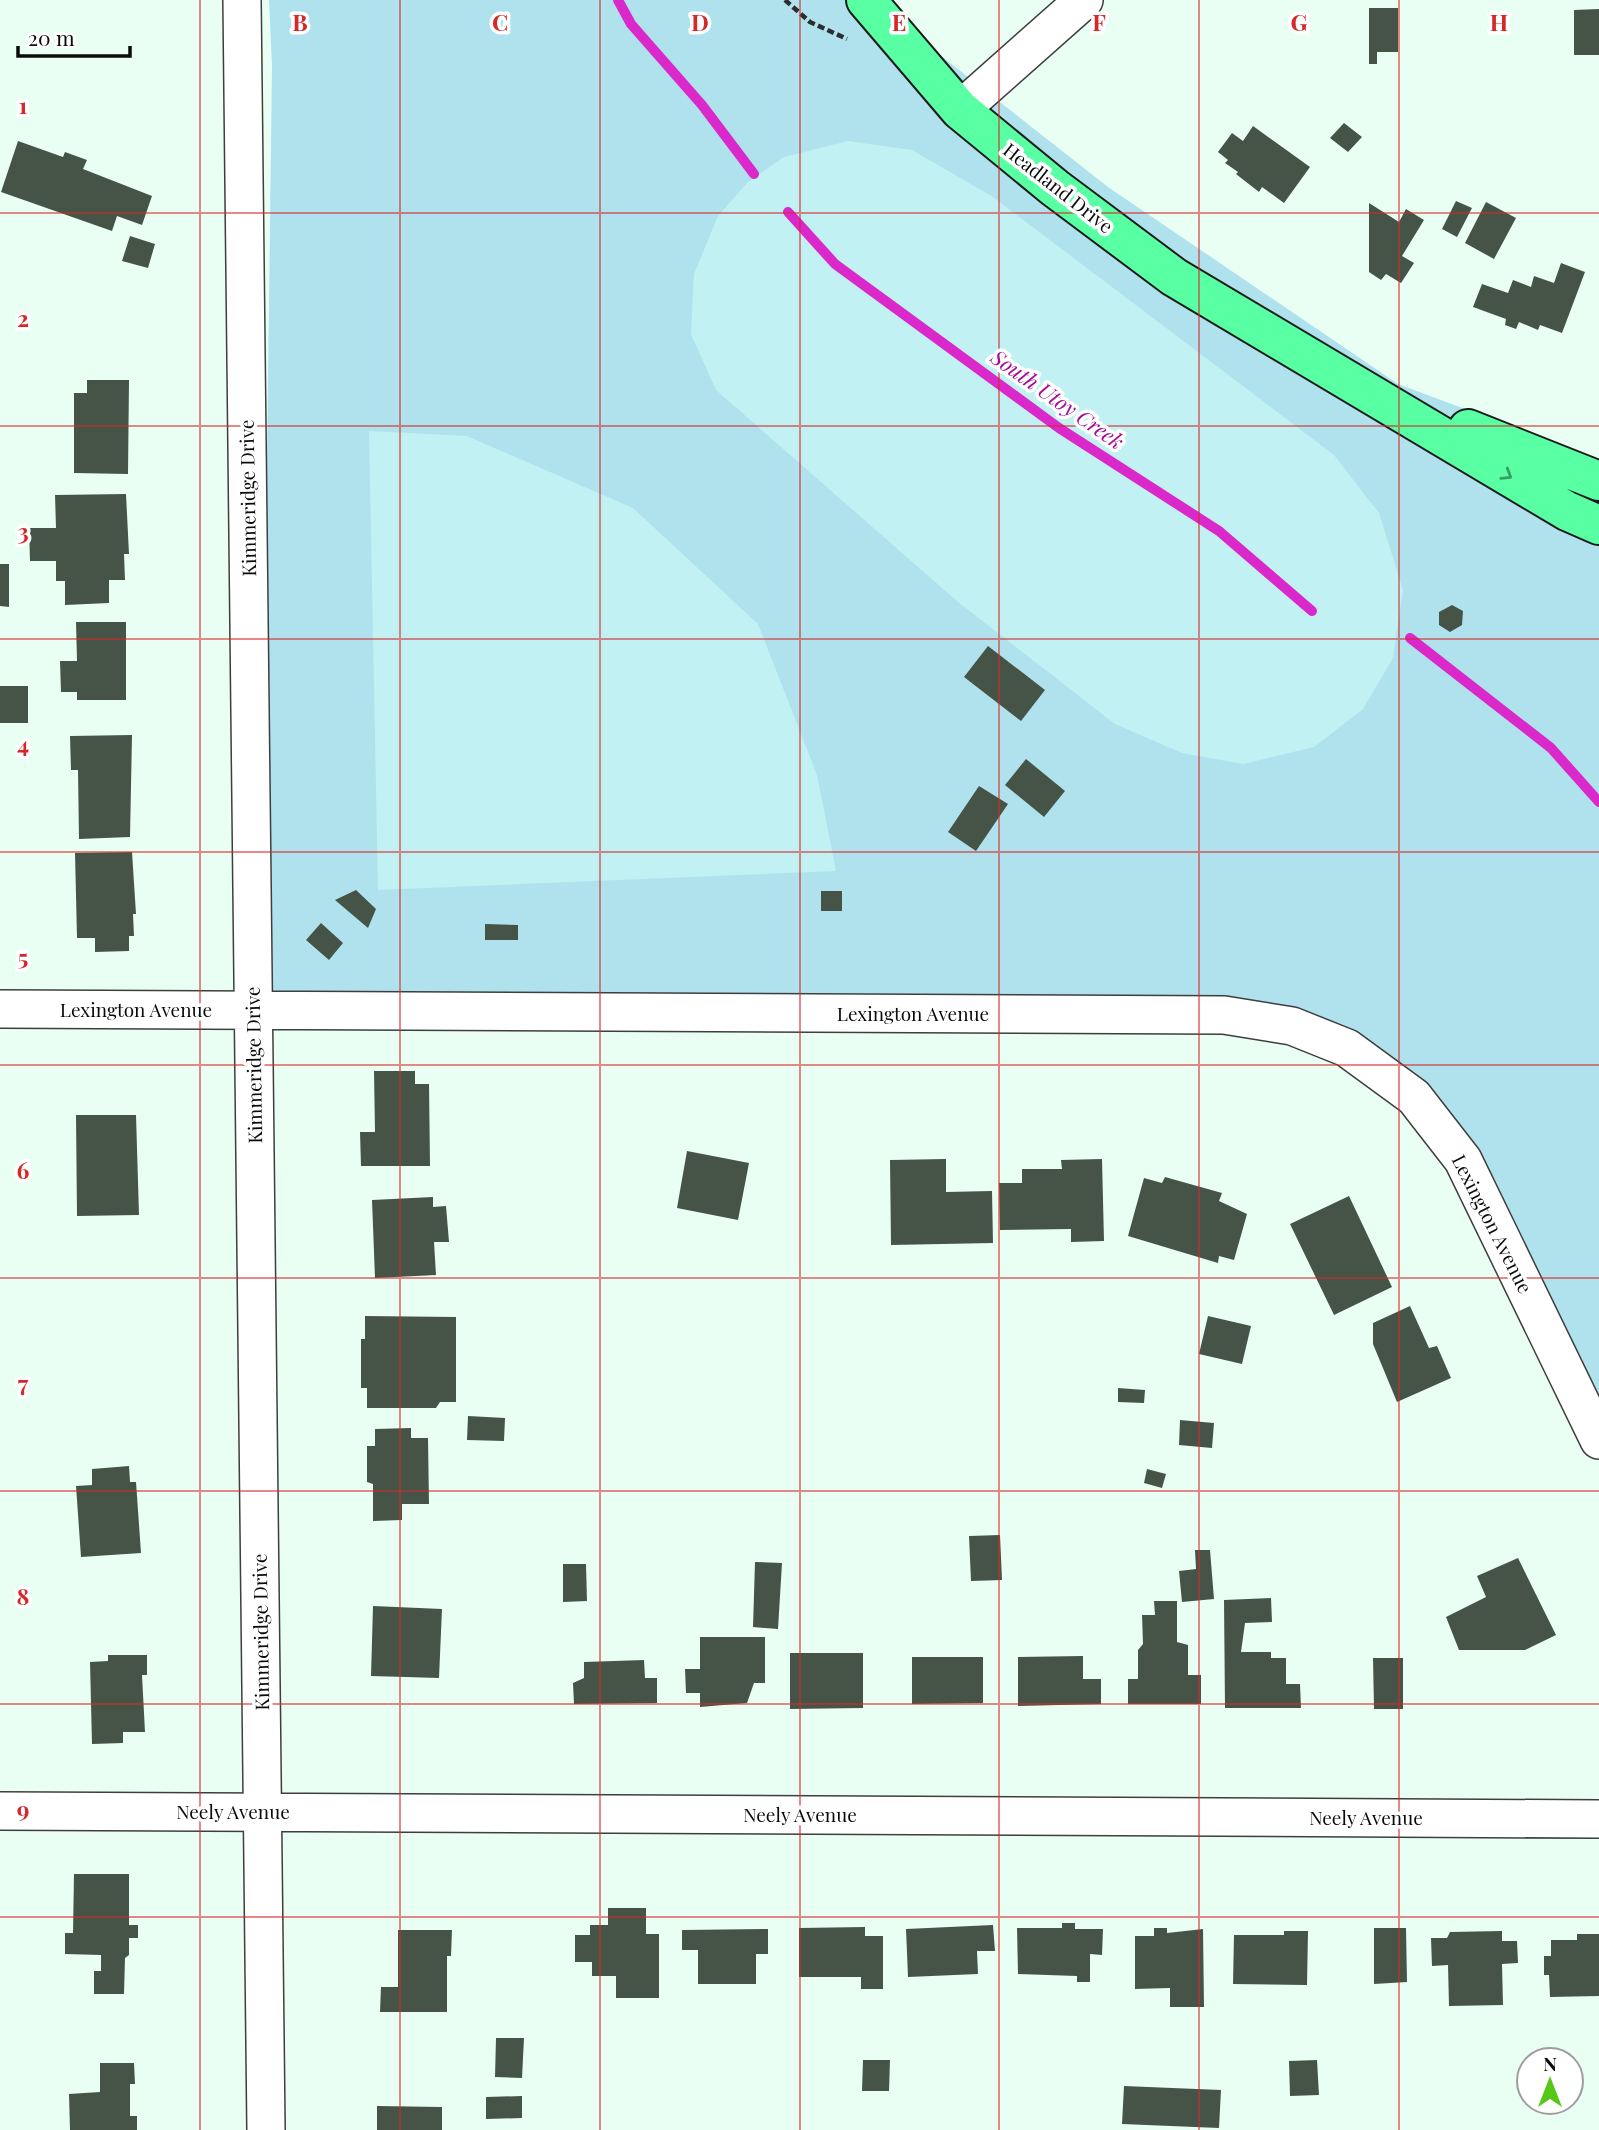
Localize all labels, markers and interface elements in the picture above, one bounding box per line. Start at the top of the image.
text: B [292,6,308,37]
text: C [492,6,508,37]
text: D [691,6,709,37]
text: E [892,6,906,37]
text: F [1092,6,1106,37]
text: G [1291,6,1308,37]
text: H [1490,6,1508,37]
scale bar [18,14,130,58]
text: 20 m [28,23,75,51]
text: 1 [19,89,28,120]
street label: Headland Drive [998,136,1119,238]
text: 2 [17,302,29,333]
water label: South Utoy Creek [986,342,1130,455]
street label: Kimmeridge Drive [233,419,261,577]
one-way arrow [1500,466,1513,479]
text: 3 [17,515,29,546]
text: 4 [17,728,29,759]
text: 5 [18,941,28,972]
street label: Kimmeridge Drive [239,986,267,1144]
street label: Lexington Avenue [60,996,212,1022]
street label: Lexington Avenue [837,1000,989,1026]
street label: Lexington Avenue [1447,1150,1539,1297]
text: 6 [17,1154,30,1185]
text: 7 [18,1367,29,1398]
street label: Kimmeridge Drive [246,1553,274,1711]
text: 8 [17,1580,29,1611]
text: 9 [17,1793,29,1824]
street label: Neely Avenue [176,1798,290,1824]
street label: Neely Avenue [743,1801,857,1827]
street label: Neely Avenue [1309,1804,1423,1830]
north arrow [1515,2046,1585,2116]
text: N [1543,2050,1557,2076]

